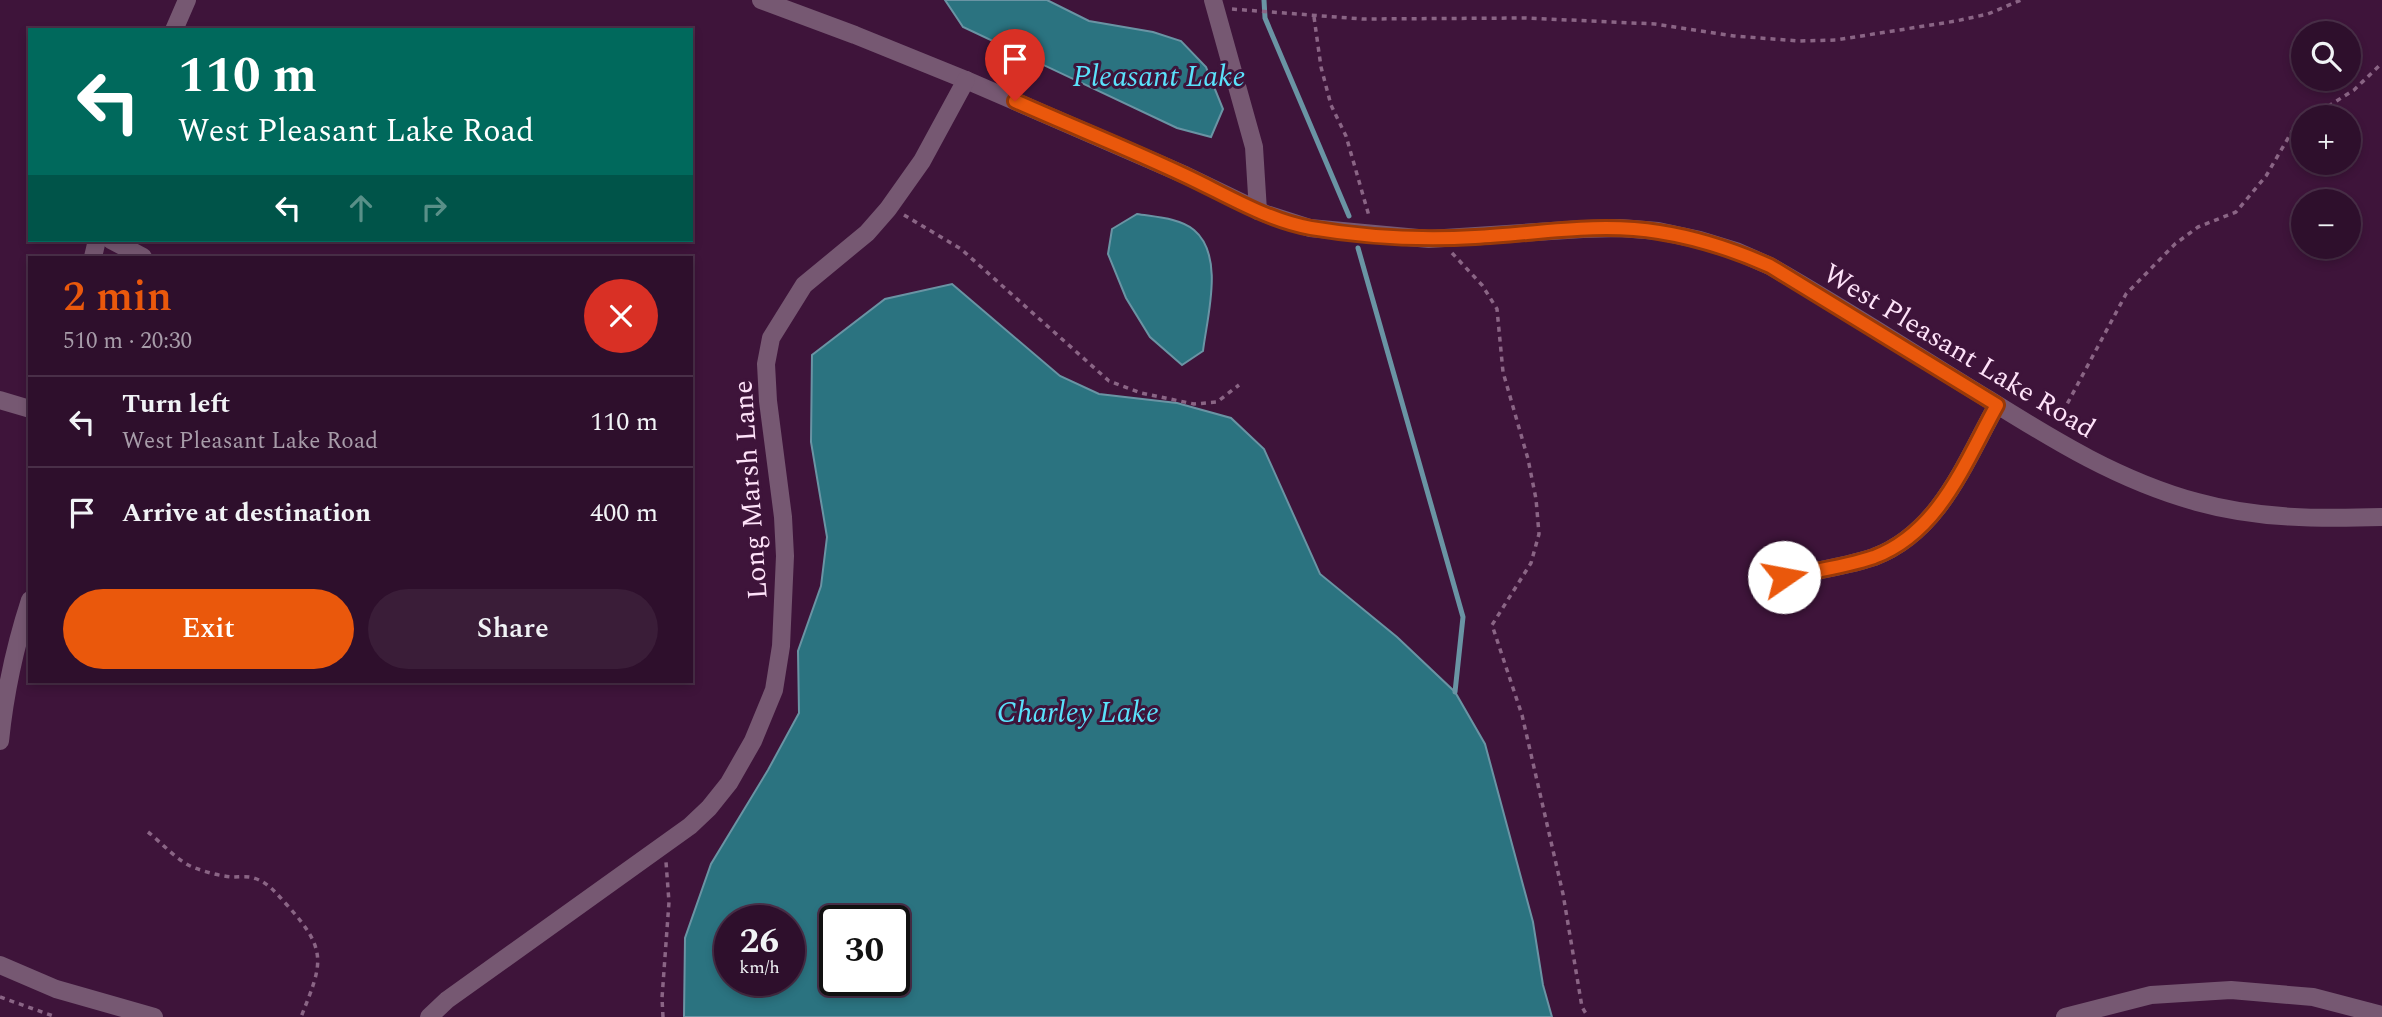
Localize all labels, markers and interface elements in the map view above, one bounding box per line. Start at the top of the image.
map controls [2291,21,2361,259]
button: search [2291,21,2361,91]
pin [985,29,1045,101]
text: 110 m [178,39,317,114]
icon: arrive [996,40,1034,78]
water label: Pleasant Lake [1073,54,1245,100]
icon: left [63,56,154,147]
button: + [2291,105,2361,175]
text: West Pleasant Lake Road [178,107,534,156]
icon: left [269,189,307,227]
icon: ahead [342,189,380,227]
icon: right [415,189,453,227]
button: − [2291,189,2361,259]
street label: West Pleasant Lake Road [1815,253,2104,450]
text: 2 min [63,266,172,329]
button: close [584,279,658,353]
text: 510 m · 20:30 [63,324,192,359]
street label: Long Marsh Lane [721,379,780,601]
text: Turn left [122,384,230,424]
text: 110 m [590,402,658,442]
icon: left [63,403,101,441]
text: West Pleasant Lake Road [122,424,378,459]
text: Arrive at destination [122,493,371,533]
text: 400 m [590,493,658,533]
icon: arrive [63,494,101,532]
position arrow [1747,540,1821,614]
button: Exit [63,589,354,669]
button: Share [368,589,658,669]
water label: Charley Lake [997,690,1159,736]
speed limit sign: 30 [819,905,910,996]
text: 26 [740,915,779,968]
text: km/h [739,954,780,981]

